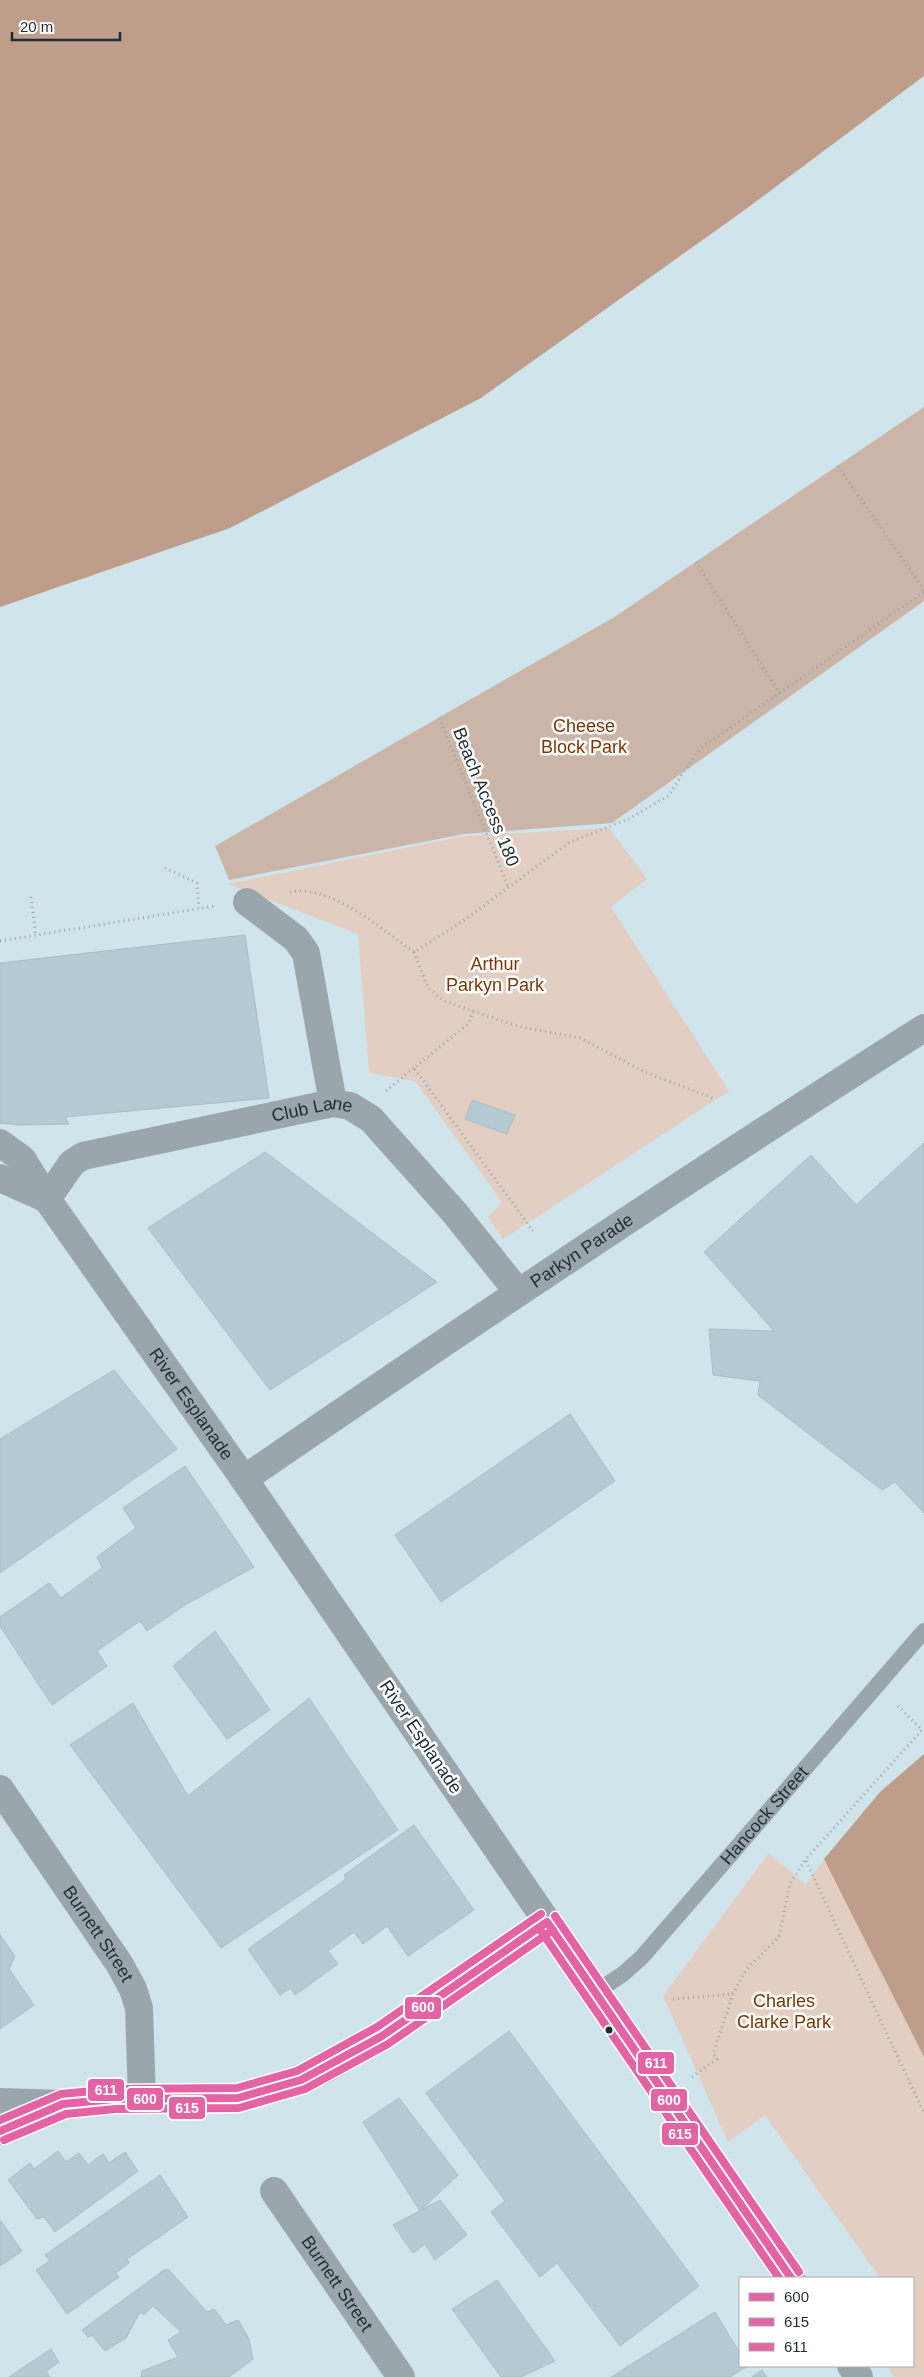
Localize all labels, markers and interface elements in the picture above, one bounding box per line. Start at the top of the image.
scale bar [12,10,120,42]
text: 20 m [20,18,53,35]
park label: Cheese Block Park [541,716,628,757]
street label: Beach Access 180 [449,725,523,869]
park label: Arthur Parkyn Park [446,954,545,995]
street label: Club Lane [270,1093,354,1126]
street label: Parkyn Parade [527,1209,637,1292]
street label: River Esplanade [145,1344,237,1464]
street label: River Esplanade [376,1677,466,1797]
street label: Hancock Street [717,1762,812,1869]
street label: Burnett Street [59,1882,137,1985]
park label: Charles Clarke Park [737,1991,832,2032]
line badge: 600 [404,1996,442,2020]
text: 600 [411,1999,435,2015]
unlabelled marker [604,2025,614,2035]
line badge: 611 [637,2051,675,2075]
text: 611 [645,2055,668,2071]
line badge: 611 [87,2078,125,2102]
text: 611 [95,2082,118,2098]
line badge: 600 [126,2087,164,2111]
line badge: 600 [650,2088,688,2112]
text: 600 [133,2091,157,2107]
text: 600 [657,2092,681,2108]
line badge: 615 [168,2096,206,2120]
text: 615 [175,2100,199,2116]
line badge: 615 [661,2122,699,2146]
text: 615 [668,2126,692,2142]
street label: Burnett Street [298,2232,377,2335]
legend [739,2277,914,2367]
text: 600 [784,2288,809,2305]
text: 615 [784,2313,809,2330]
text: 611 [784,2338,808,2355]

